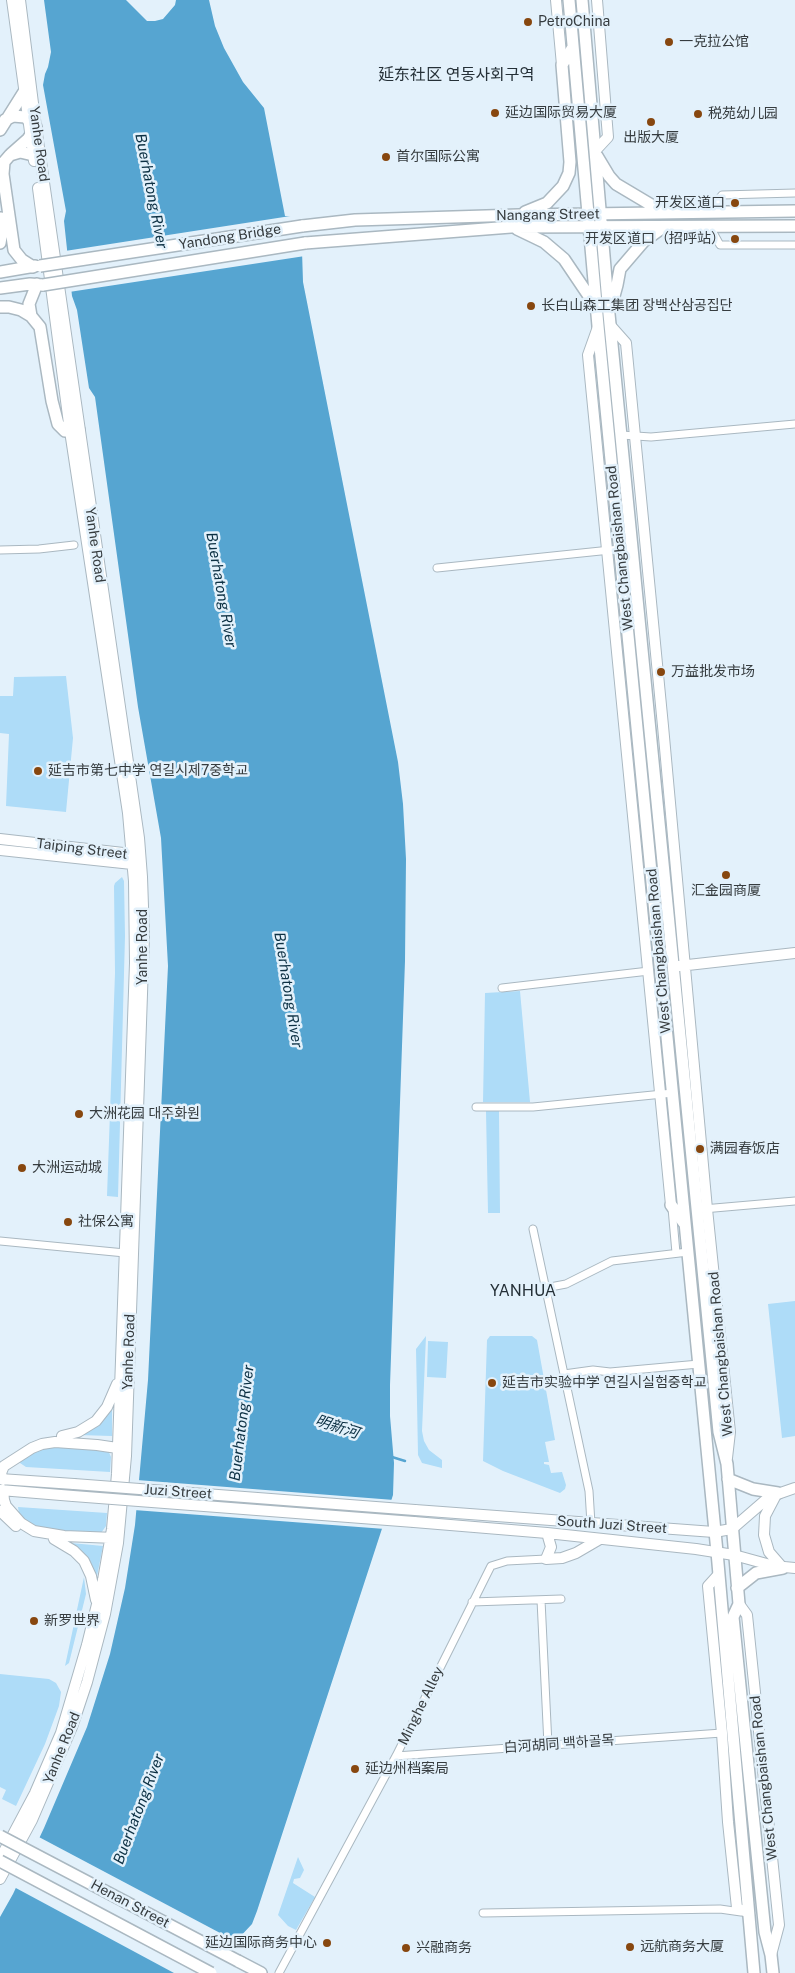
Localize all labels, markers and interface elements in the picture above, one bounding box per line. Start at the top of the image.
place label: PetroChina [538,14,610,30]
marker: PetroChina [522,16,534,28]
place label: 一克拉公馆 [679,34,749,50]
marker: 一克拉公馆 [663,36,675,48]
district label: 延东社区 연동사회구역 [378,65,534,85]
street label: Yanhe Road [25,105,53,183]
place label: 延边国际贸易大厦 [505,105,617,121]
place label: 税苑幼儿园 [708,106,778,122]
marker: 延边国际贸易大厦 [489,107,501,119]
marker: 税苑幼儿园 [692,108,704,120]
marker: 出版大厦 [645,116,657,128]
place label: 出版大厦 [623,130,679,146]
water label: Buerhatong River [131,132,171,250]
place label: 首尔国际公寓 [396,149,480,165]
marker: 首尔国际公寓 [380,151,392,163]
place label: 开发区道口 [655,195,725,211]
marker: 开发区道口 [729,197,741,209]
street label: Nangang Street [496,206,600,224]
street label: Yandong Bridge [178,221,282,253]
place label: 开发区道口（招呼站） [585,231,725,247]
marker: 开发区道口（招呼站） [729,233,741,245]
place label: 长白山森工集团 장백산삼공집단 [541,298,733,314]
marker: 长白山森工集团 장백산삼공집단 [525,300,537,312]
street label: West Changbaishan Road [603,465,637,631]
street label: Yanhe Road [81,506,109,584]
water label: Buerhatong River [202,531,240,649]
place label: 万益批发市场 [671,664,755,680]
marker: 万益批发市场 [655,666,667,678]
place label: 延吉市第七中学 연길시제7중학교 [48,763,248,779]
marker: 延吉市第七中学 연길시제7중학교 [32,765,44,777]
street label: Taiping Street [35,835,129,863]
street label: West Changbaishan Road [643,868,675,1034]
marker: 汇金园商厦 [720,869,732,881]
place label: 汇金园商厦 [691,883,761,899]
street label: Yanhe Road [135,909,151,985]
water label: Buerhatong River [270,931,306,1049]
place label: 大洲花园 대주화원 [89,1106,200,1122]
marker: 大洲花园 대주화원 [73,1108,85,1120]
place label: 满园春饭店 [710,1141,780,1157]
marker: 满园春饭店 [694,1143,706,1155]
place label: 大洲运动城 [32,1160,102,1176]
marker: 大洲运动城 [16,1162,28,1174]
place label: 社保公寓 [78,1214,134,1230]
marker: 社保公寓 [62,1216,74,1228]
street label: West Changbaishan Road [705,1271,737,1437]
district label: YANHUA [486,1281,560,1301]
street label: Yanhe Road [119,1314,139,1390]
water label: Buerhatong River [226,1364,258,1482]
place label: 延吉市实验中学 연길시실험중학교 [502,1375,706,1391]
marker: 延吉市实验中学 연길시실험중학교 [486,1377,498,1389]
water label: 明新河 [313,1411,361,1443]
street label: Juzi Street [143,1481,213,1503]
street label: South Juzi Street [556,1513,668,1537]
place label: 新罗世界 [44,1613,100,1629]
marker: 新罗世界 [28,1615,40,1627]
street label: Minghe Alley [395,1664,447,1748]
street label: West Changbaishan Road [747,1695,781,1861]
street label: Yanhe Road [40,1710,84,1786]
street label: 白河胡同 백하골목 [503,1732,615,1756]
water label: Buerhatong River [110,1751,168,1867]
place label: 延边州档案局 [365,1761,449,1777]
marker: 延边州档案局 [349,1763,361,1775]
street label: Henan Street [88,1876,172,1932]
place label: 延边国际商务中心 [205,1935,317,1951]
marker: 延边国际商务中心 [321,1937,333,1949]
place label: 远航商务大厦 [640,1939,724,1955]
place label: 兴融商务 [416,1940,472,1956]
marker: 远航商务大厦 [624,1941,636,1953]
marker: 兴融商务 [400,1942,412,1954]

